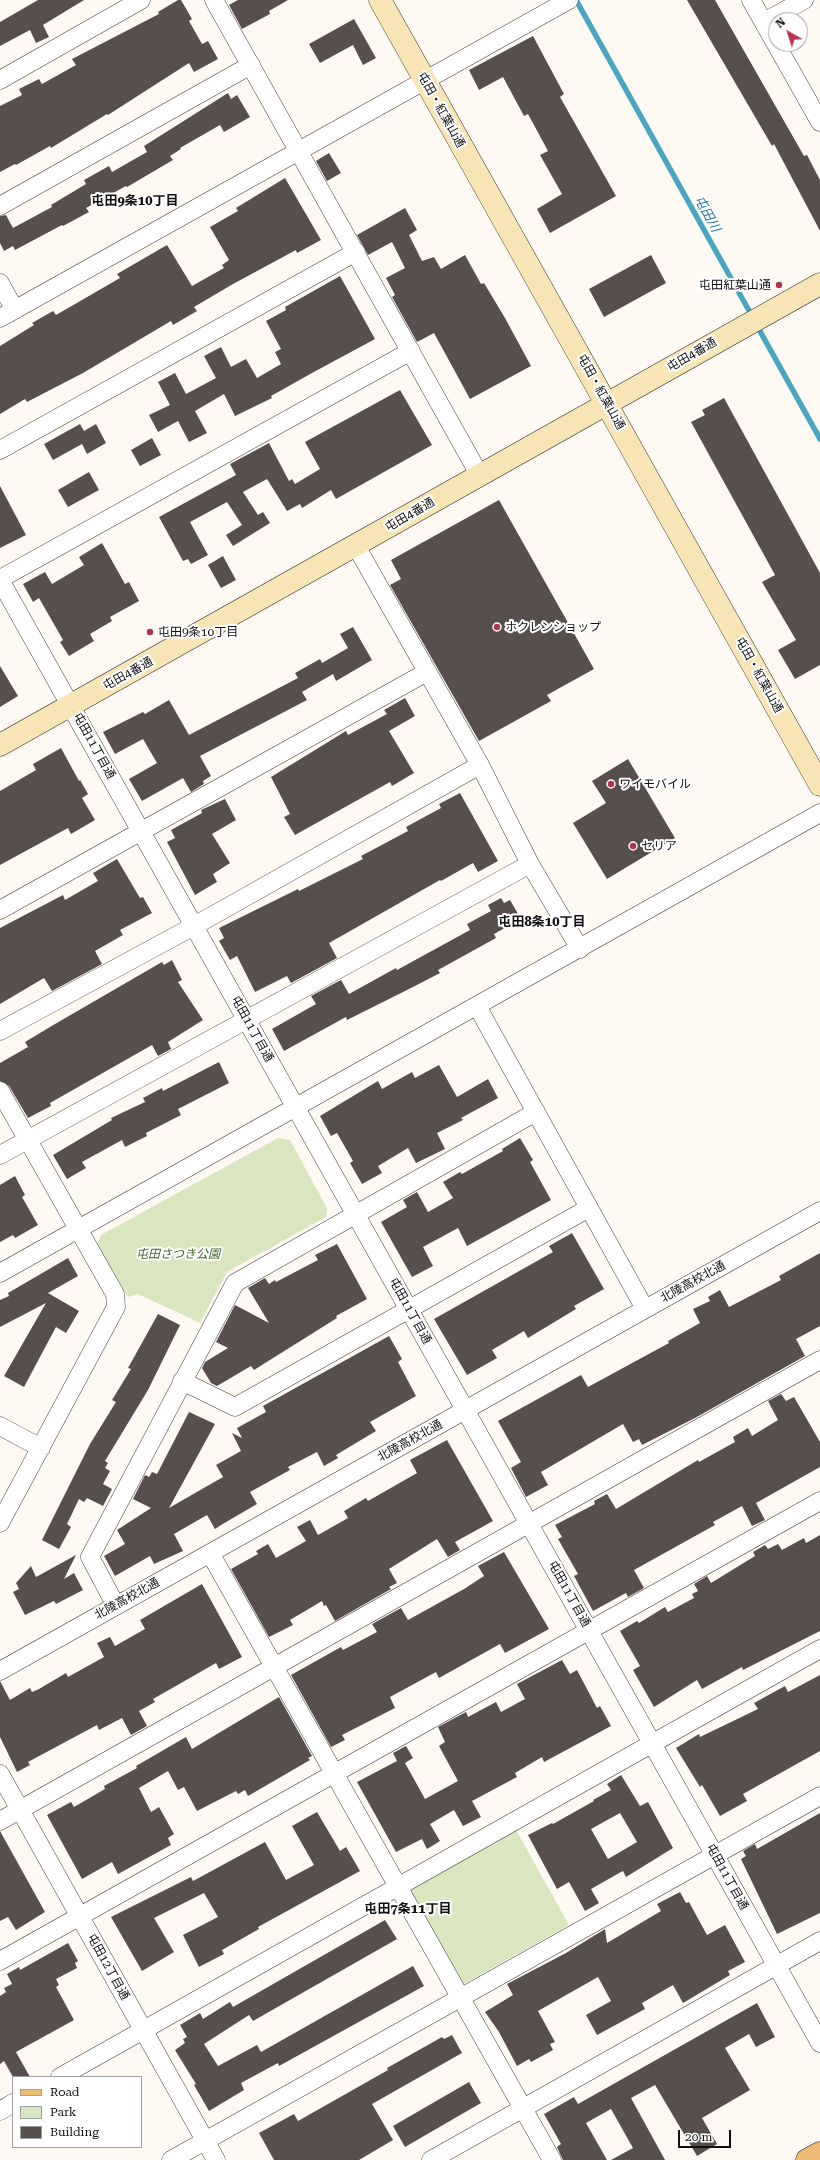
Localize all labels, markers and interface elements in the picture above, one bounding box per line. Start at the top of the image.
north arrow [768,12,808,52]
text: N [773,15,788,31]
street label: 屯田・紅葉山通 [414,70,468,150]
district label: 屯田9条10丁目 [92,193,178,209]
water label: 屯田川 [691,193,723,235]
place label: 屯田紅葉山通 [699,278,771,292]
marker: 屯田紅葉山通 [774,280,784,290]
street label: 屯田4番通 [665,335,719,375]
street label: 屯田・紅葉山通 [574,352,628,432]
street label: 屯田4番通 [383,495,437,535]
place label: ホクレンショップ [505,620,601,634]
marker: ホクレンショップ [492,622,502,632]
place label: 屯田9条10丁目 [158,625,238,639]
marker: 屯田9条10丁目 [145,627,155,637]
street label: 屯田・紅葉山通 [732,635,786,715]
street label: 屯田4番通 [101,654,155,694]
street label: 屯田11丁目通 [70,710,118,782]
place label: ワイモバイル [619,777,691,791]
marker: ワイモバイル [606,779,616,789]
place label: セリア [641,839,677,853]
marker: セリア [628,841,638,851]
district label: 屯田8条10丁目 [499,914,585,930]
street label: 屯田11丁目通 [228,993,276,1065]
park label: 屯田さつき公園 [136,1247,220,1261]
street label: 北陵高校北通 [658,1258,728,1306]
street label: 屯田11丁目通 [386,1275,434,1347]
street label: 北陵高校北通 [375,1417,445,1465]
street label: 屯田11丁目通 [545,1558,593,1630]
street label: 北陵高校北通 [92,1575,162,1623]
street label: 屯田11丁目通 [703,1841,751,1913]
district label: 屯田7条11丁目 [365,1901,451,1917]
street label: 屯田12丁目通 [84,1931,132,2003]
legend [12,2076,142,2148]
text: Road [50,2085,79,2099]
text: Park [50,2105,76,2119]
scale bar [680,2122,733,2148]
text: Building [50,2125,99,2139]
text: 20 m [685,2130,712,2144]

